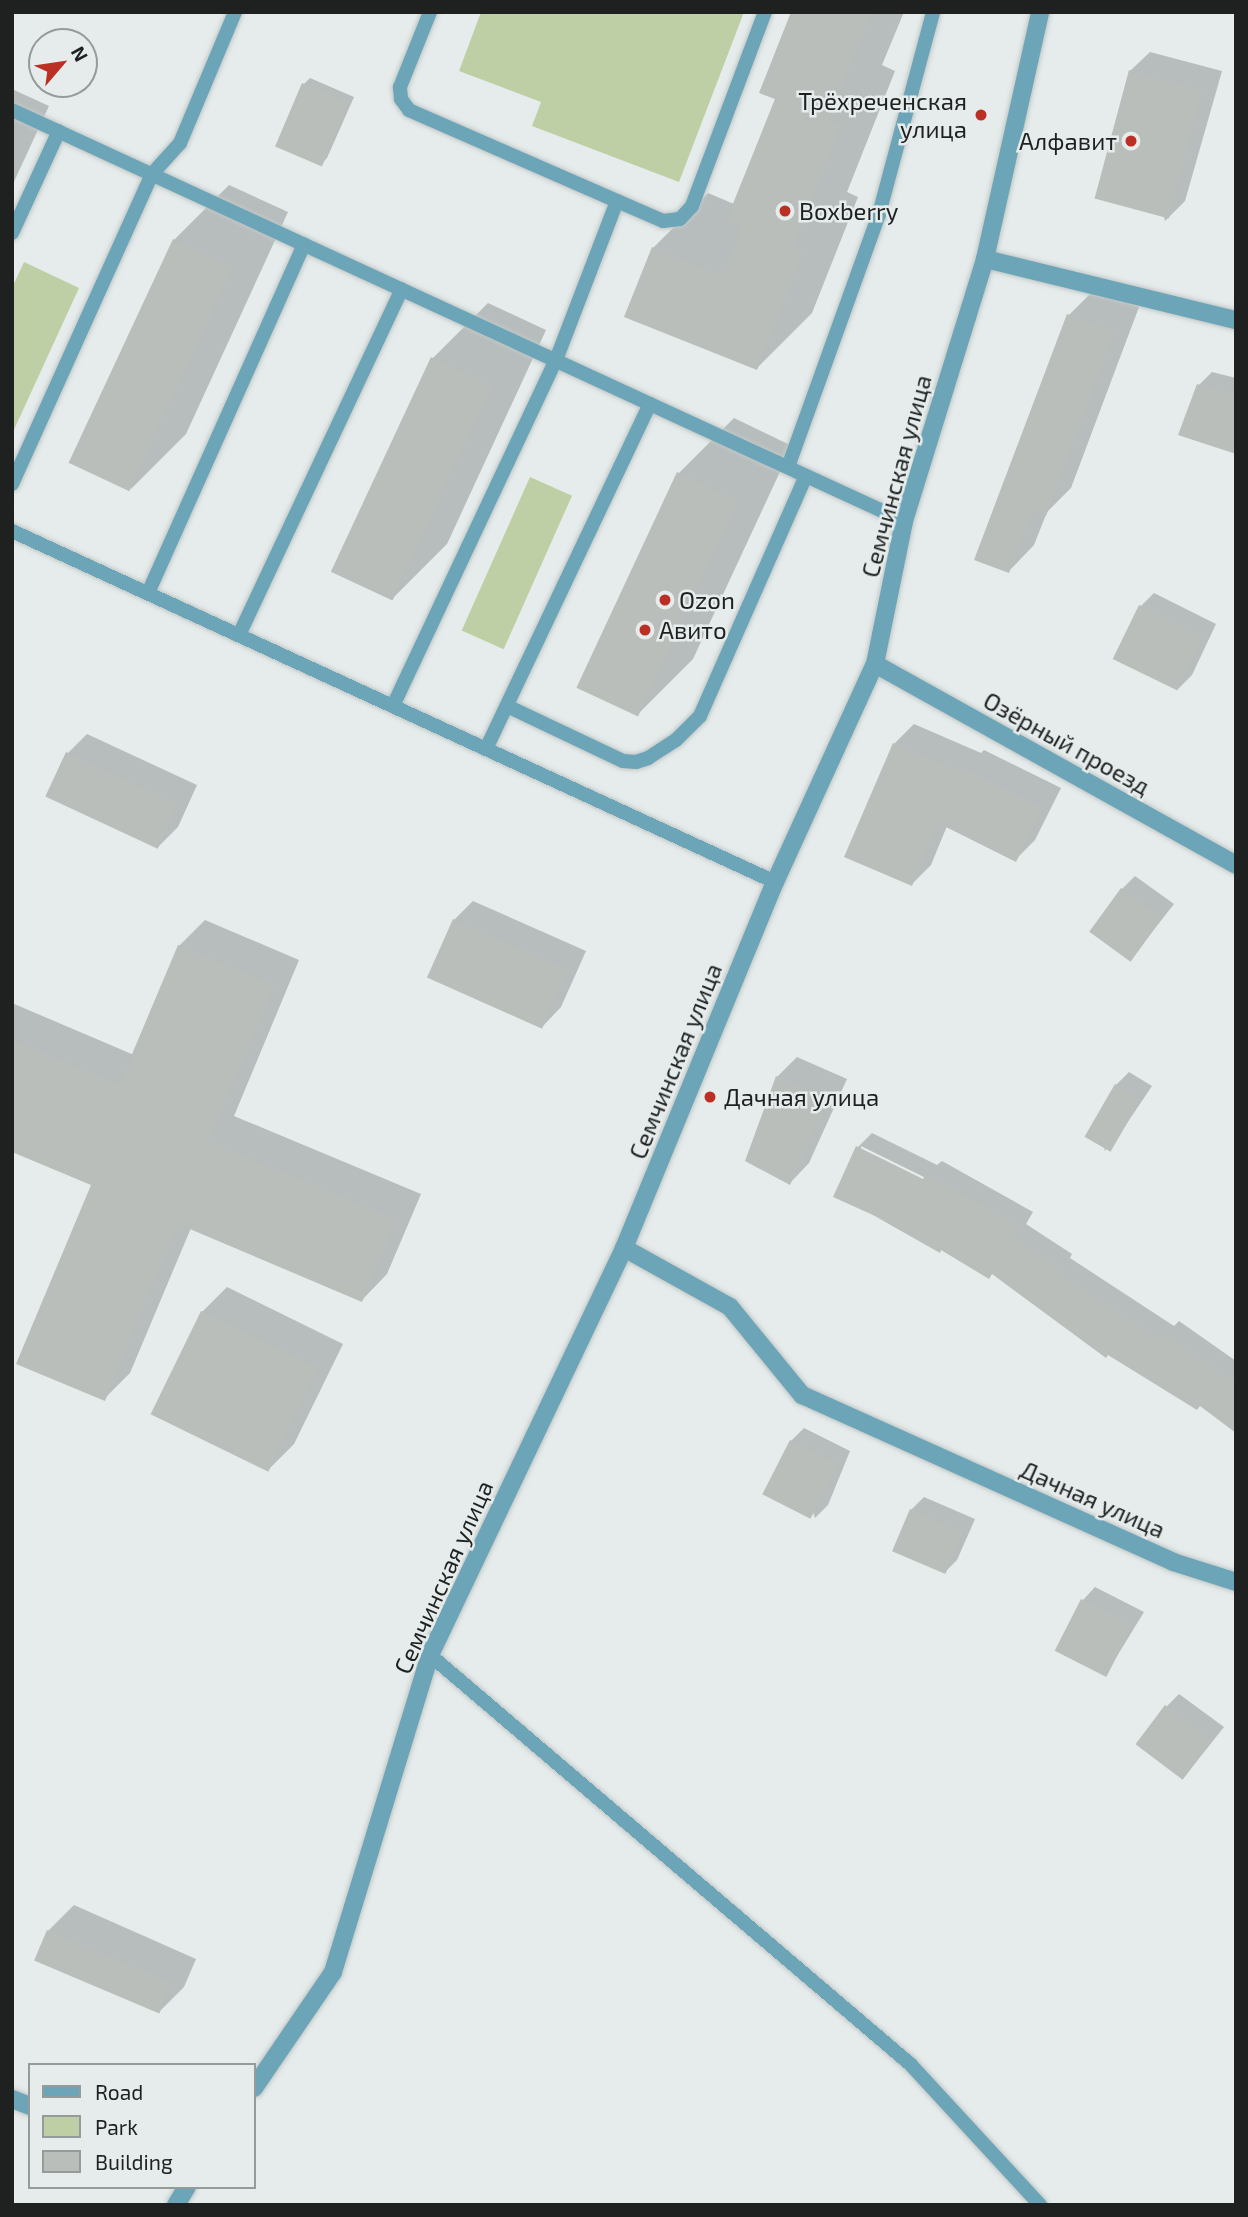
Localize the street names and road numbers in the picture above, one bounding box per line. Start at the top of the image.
street label: Семчинская улица [855,372,937,580]
street label: Озёрный проезд [979,685,1155,801]
street label: Семчинская улица [623,959,727,1163]
street label: Дачная улица [1016,1454,1170,1544]
street label: Семчинская улица [387,1476,499,1678]

